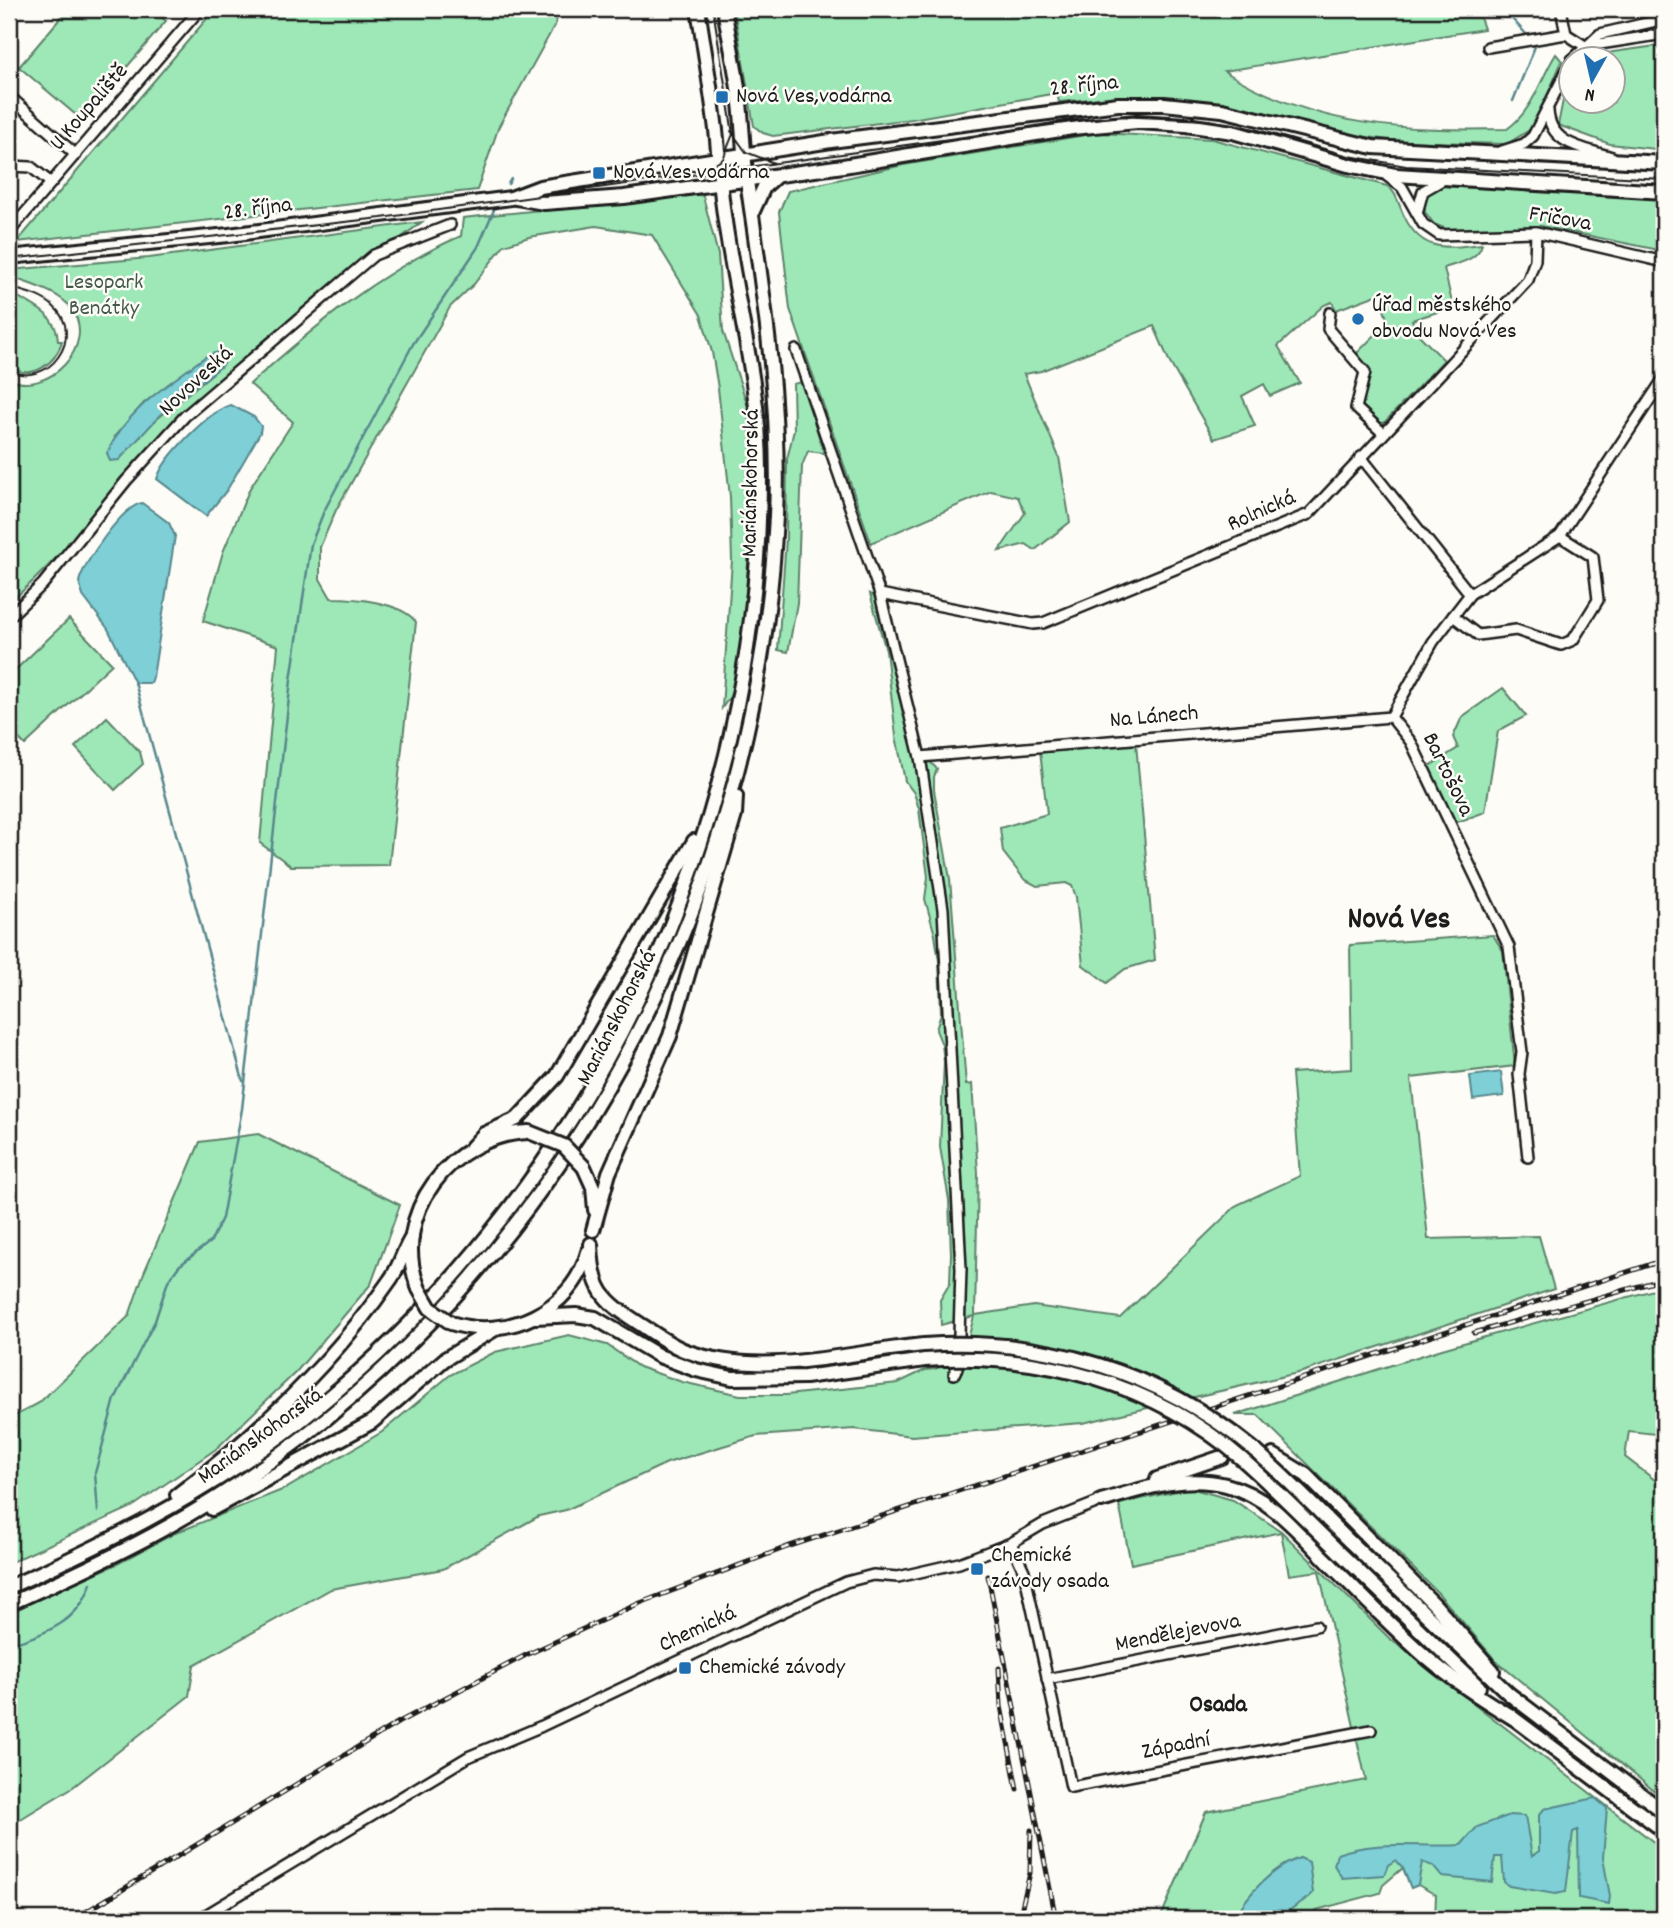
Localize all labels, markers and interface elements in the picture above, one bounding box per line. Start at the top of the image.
north arrow [1558,46,1628,116]
street label: U Koupaliště [43,57,137,159]
street label: 28. října [1048,67,1121,107]
text: N [1584,79,1597,107]
place label: Nová Ves,vodárna [736,81,892,114]
marker: Nová Ves,vodárna [714,89,730,105]
place label: Nová Ves vodárna [613,157,770,190]
marker: Nová Ves vodárna [591,165,607,181]
street label: 28. října [222,189,295,231]
street label: Fričova [1526,198,1595,242]
park label: Lesopark Benátky [65,267,143,326]
place label: Úřad městského obvodu Nová Ves [1372,290,1517,349]
marker: Úřad městského obvodu Nová Ves [1350,311,1366,327]
street label: Novoveská [152,338,242,425]
street label: Mariánskohorská [734,408,770,557]
street label: Rolnická [1222,482,1302,542]
street label: Na Lánech [1108,698,1200,738]
street label: Bartošova [1413,728,1482,824]
district label: Nová Ves [1348,900,1450,943]
street label: Mariánskohorská [570,944,667,1092]
street label: Mariánskohorská [191,1380,331,1494]
place label: Chemické závody osada [991,1540,1110,1599]
marker: Chemické závody osada [969,1561,985,1577]
street label: Chemická [654,1597,743,1662]
street label: Mendělejevova [1113,1605,1245,1662]
place label: Chemické závody [699,1652,846,1685]
marker: Chemické závody [677,1660,693,1676]
district label: Osada [1189,1689,1248,1723]
street label: Západní [1139,1724,1215,1770]

